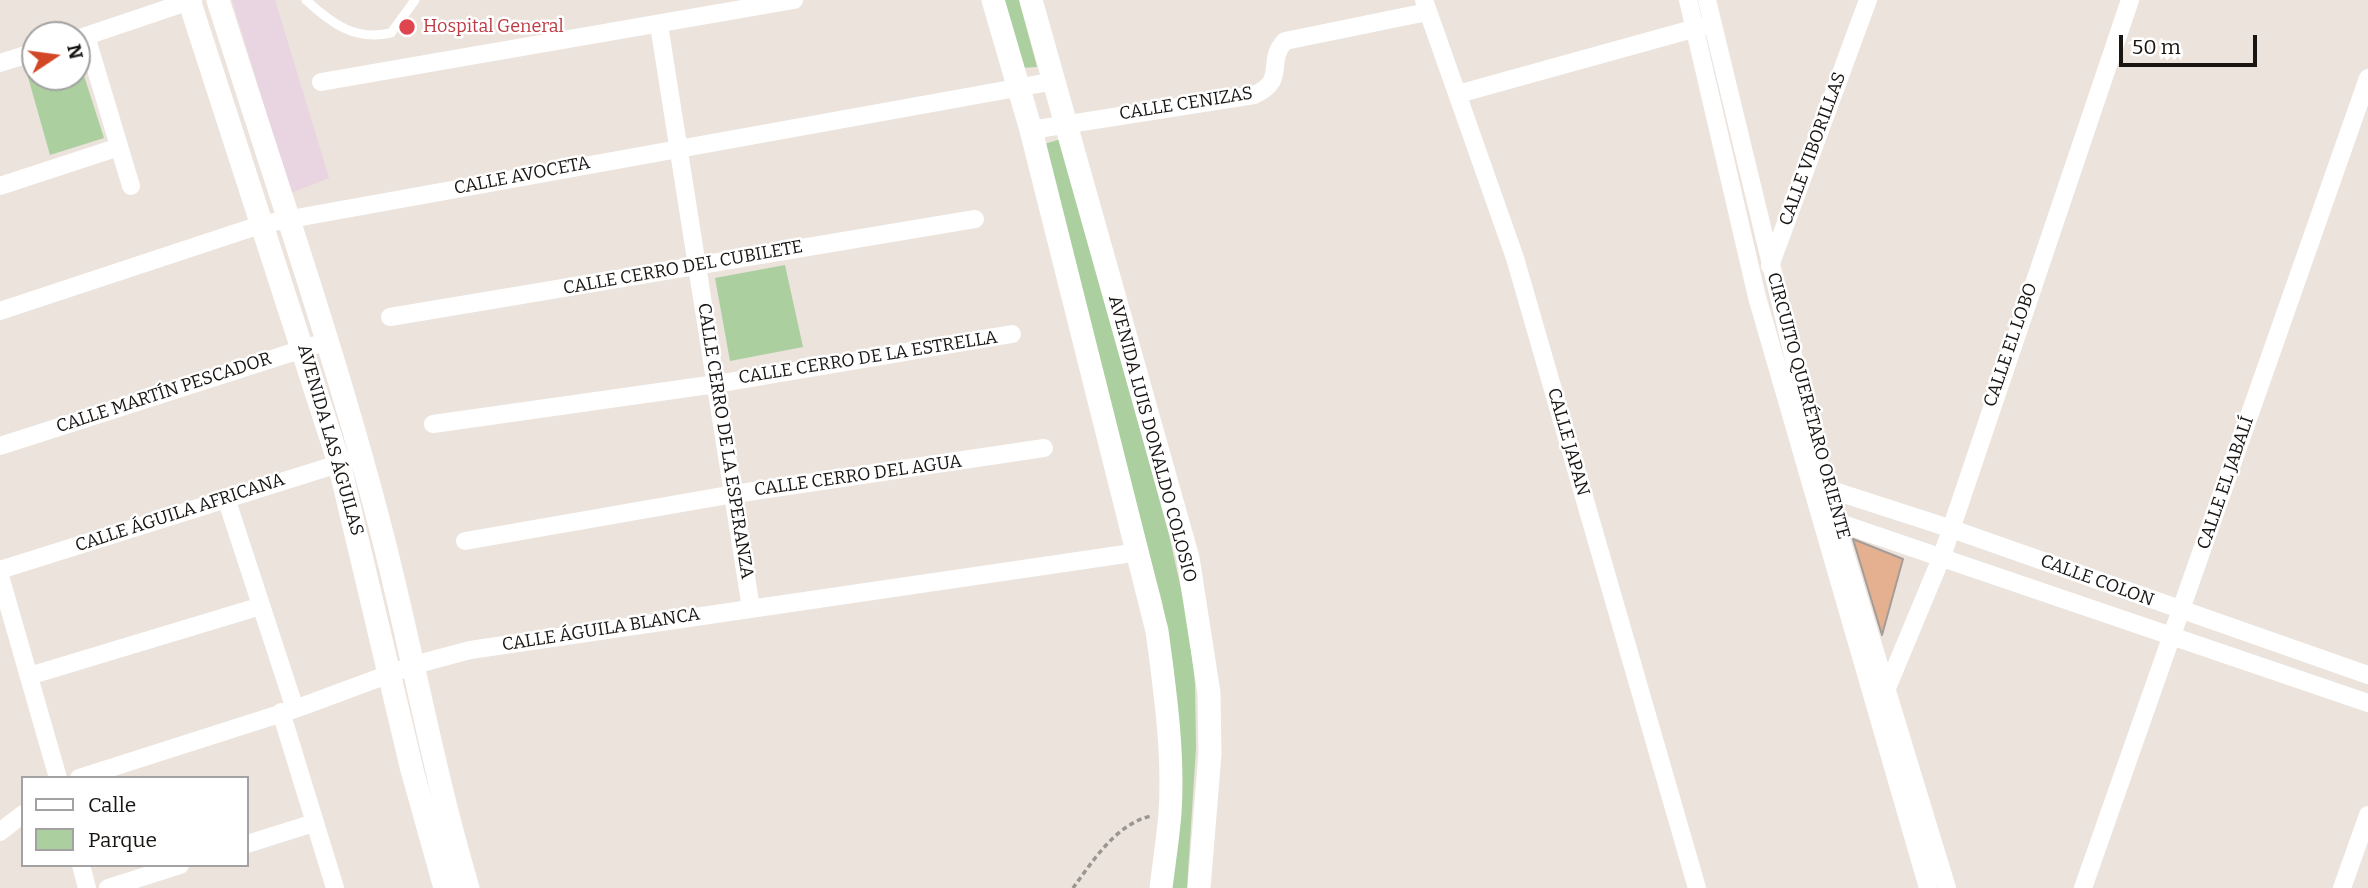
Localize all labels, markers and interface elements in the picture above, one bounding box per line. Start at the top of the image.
place label: Hospital General [423,16,564,38]
marker: Hospital General [397,17,417,37]
north arrow [21,21,91,91]
scale bar [2123,21,2261,65]
text: 50 m [2132,34,2181,60]
text: N [62,42,88,61]
street label: CALLE VIBORILLAS [1775,69,1851,229]
street label: CALLE CENIZAS [1118,83,1254,125]
street label: CALLE AVOCETA [452,152,592,200]
street label: CALLE CERRO DEL CUBILETE [562,236,804,300]
street label: CIRCUITO QUERÉTARO ORIENTE [1762,270,1854,542]
street label: CALLE EL LOBO [1980,280,2042,410]
street label: AVENIDA LUIS DONALDO COLOSIO [1103,293,1201,585]
street label: CALLE CERRO DE LA ESPERANZA [692,301,758,581]
street label: CALLE CERRO DE LA ESTRELLA [737,327,999,389]
street label: AVENIDA LAS ÁGUILAS [292,342,368,538]
street label: CALLE MARTÍN PESCADOR [54,348,274,438]
street label: CALLE JAPAN [1542,386,1594,498]
street label: CALLE EL JABALÍ [2193,414,2259,552]
street label: CALLE CERRO DEL AGUA [753,451,963,501]
street label: CALLE ÁGUILA AFRICANA [73,469,287,557]
street label: CALLE COLON [2037,550,2157,612]
street label: CALLE ÁGUILA BLANCA [500,604,702,656]
legend [21,776,248,867]
text: Calle [88,792,136,818]
text: Parque [88,827,157,853]

